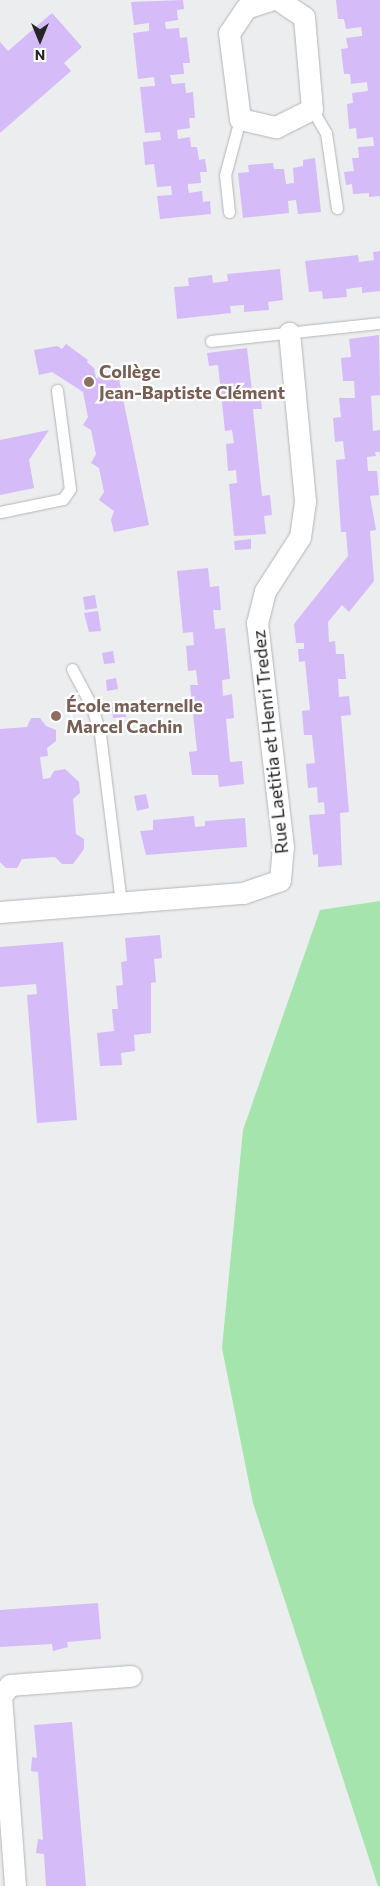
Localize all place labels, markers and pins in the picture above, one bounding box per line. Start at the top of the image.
place label: Collège Jean-Baptiste Clément [99,361,285,404]
marker: Collège Jean-Baptiste Clément [83,376,95,388]
place label: École maternelle Marcel Cachin [66,695,203,738]
marker: École maternelle Marcel Cachin [50,710,62,722]

